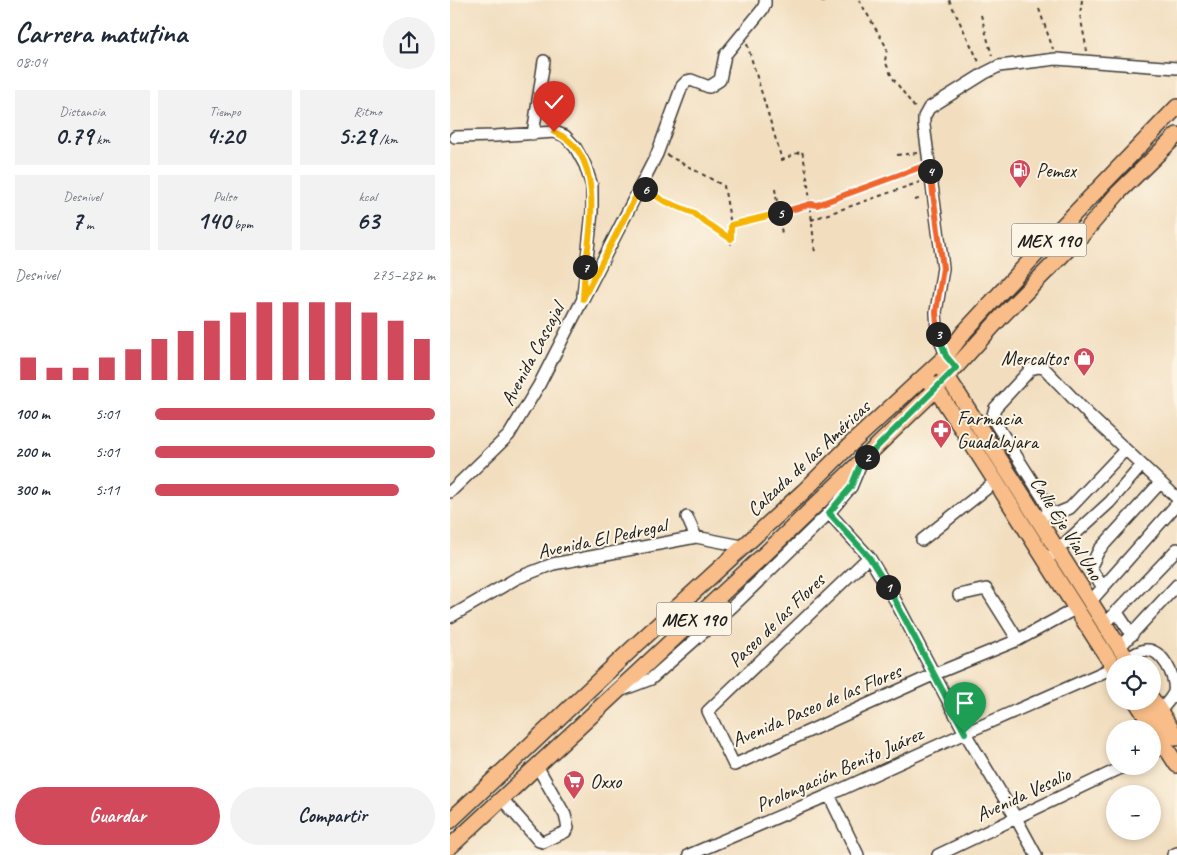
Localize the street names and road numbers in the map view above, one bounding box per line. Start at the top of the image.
road number: MEX 190 [1012,224,1086,256]
street label: Avenida Cascajal [495,296,572,410]
street label: Calzada de las Américas [741,393,877,522]
street label: Calle Eje Vial Uno [1025,472,1109,586]
street label: Avenida El Pedregal [535,512,672,564]
street label: Paseo de las Flores [723,567,831,673]
road number: MEX 190 [656,602,732,636]
street label: Avenida Paseo de las Flores [728,658,907,752]
street label: Prolongación Benito Juárez [752,721,928,817]
street label: Avenida Vesalio [972,761,1075,827]

